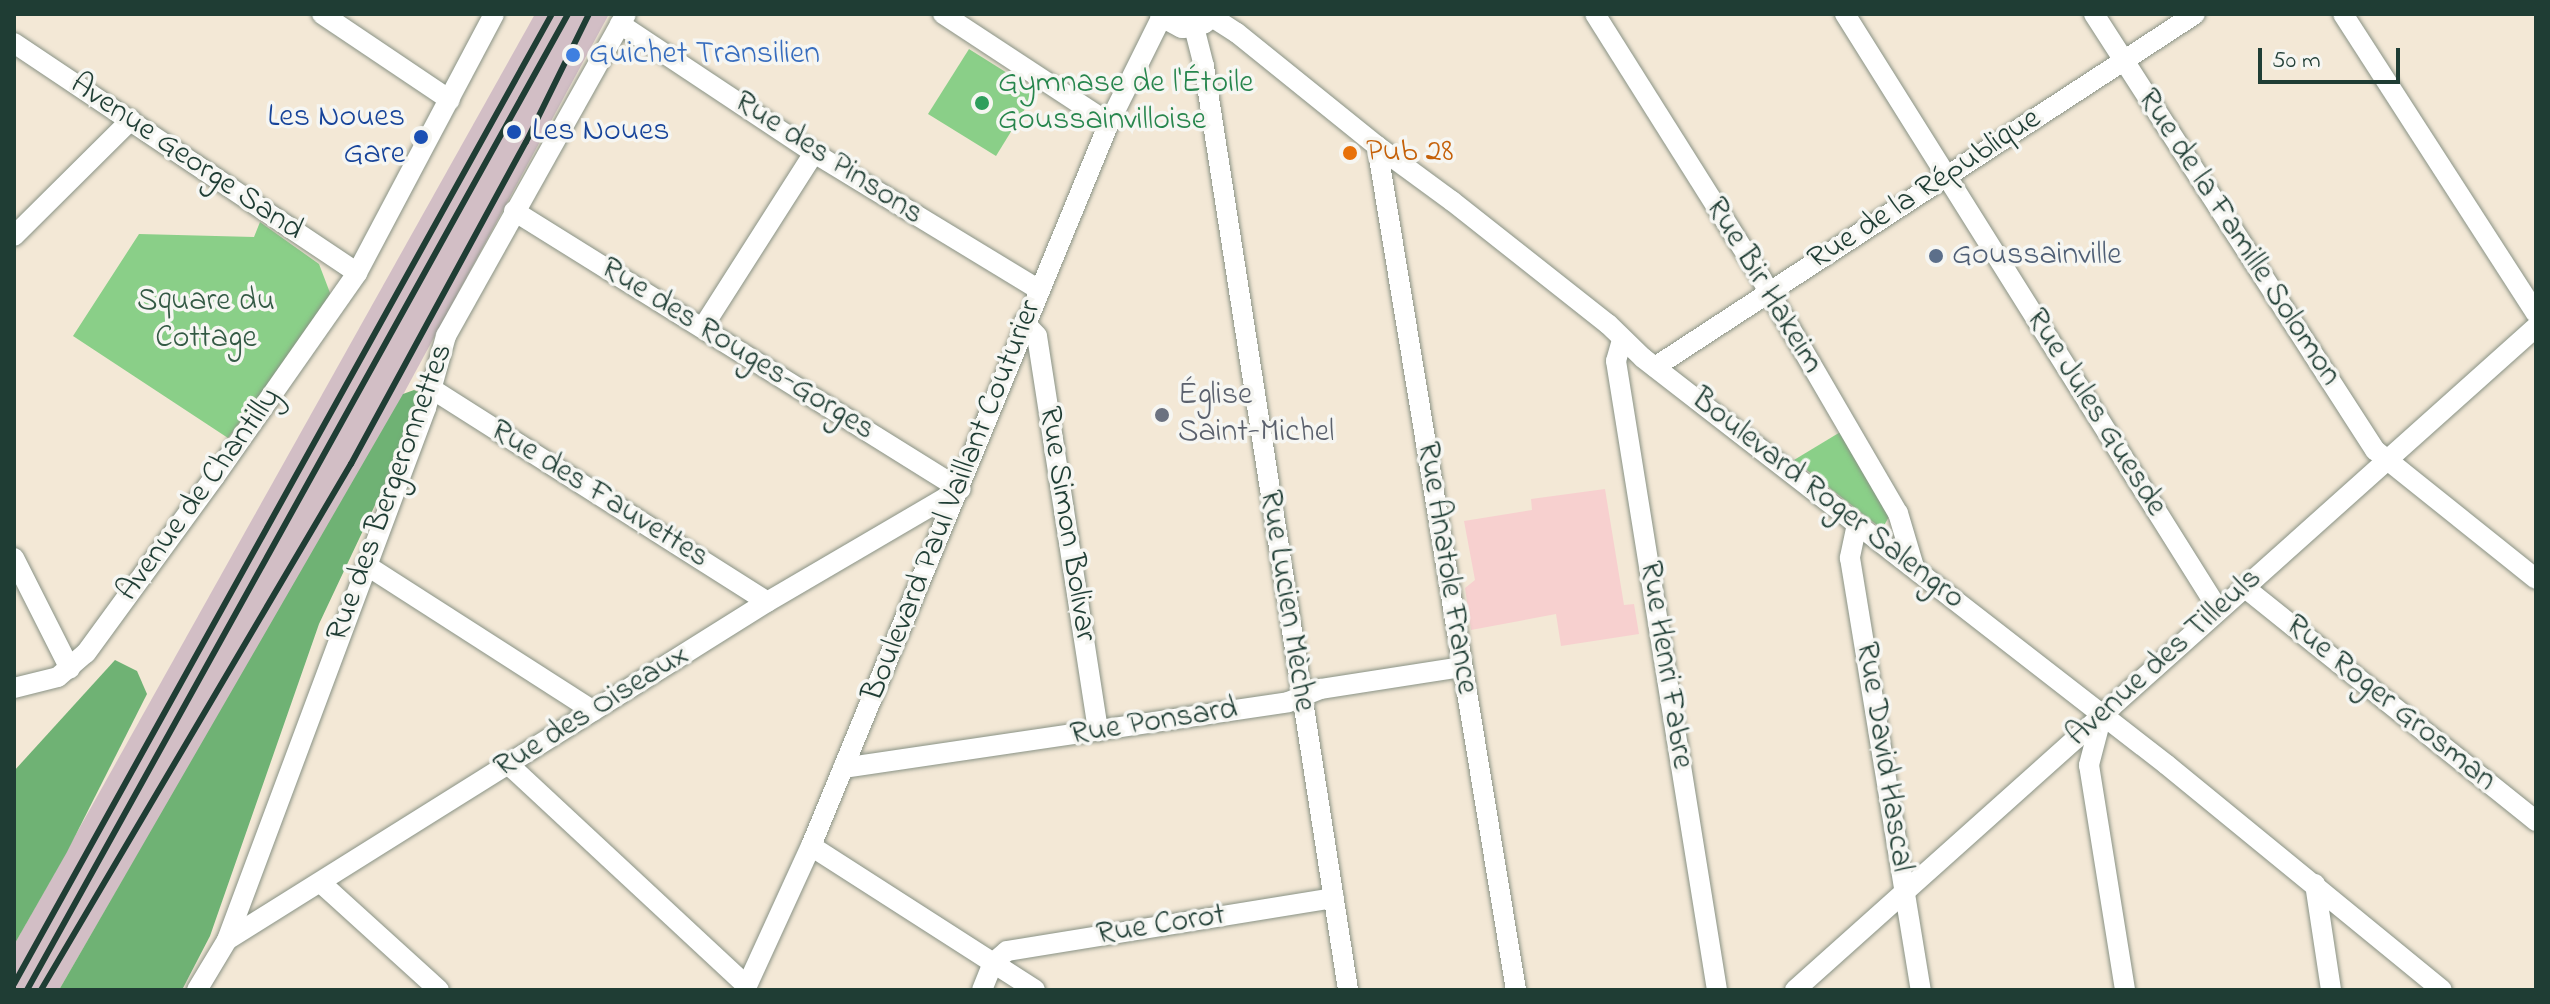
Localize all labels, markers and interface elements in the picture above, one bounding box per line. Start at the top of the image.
scale bar [2262,32,2404,82]
place label: Guichet Transilien [589,36,820,74]
text: 50 m [2272,44,2321,79]
marker: Guichet Transilien [564,46,582,64]
street label: Avenue George Sand [62,66,310,250]
place label: Gymnase de l'Étoile Goussainvilloise [998,66,1254,141]
street label: Rue de la Famille Solomon [2128,82,2348,394]
street label: Rue des Pinsons [726,84,930,234]
marker: Gymnase de l'Étoile Goussainvilloise [973,94,991,112]
place label: Les Noues Gare [267,100,405,175]
street label: Rue de la République [1801,100,2049,280]
place label: Les Noues [532,113,670,151]
marker: Les Noues [503,121,525,143]
marker: Les Noues Gare [412,128,430,146]
place label: Pub 28 [1366,134,1454,172]
marker: Pub 28 [1341,144,1359,162]
street label: Rue Bir Hakeim [1695,191,1831,381]
place label: Goussainville [1952,237,2122,275]
marker: Goussainville [1927,247,1945,265]
street label: Rue des Rouges-Gorges [593,250,881,450]
park label: Square du Cottage [137,284,275,359]
street label: Boulevard Paul Vaillant Couturier [855,295,1051,707]
street label: Rue Jules Guesde [2016,302,2174,524]
street label: Rue des Bergeronnettes [319,339,463,647]
place label: Église Saint-Michel [1178,378,1334,453]
street label: Avenue de Chantilly [110,381,290,609]
street label: Boulevard Roger Salengro [1682,381,1972,619]
street label: Rue Simon Bolivar [1028,404,1104,644]
marker: Église Saint-Michel [1153,406,1171,424]
street label: Rue des Fauvettes [482,412,716,578]
street label: Rue Anatole France [1407,439,1485,697]
street label: Rue Lucien Mèche [1250,487,1322,715]
street label: Rue Henri Fabre [1630,558,1700,772]
street label: Avenue des Tilleuls [2060,560,2270,756]
street label: Rue Roger Grosman [2277,607,2503,801]
street label: Rue des Oiseaux [488,637,696,787]
street label: Rue David Hascal [1846,639,1920,875]
street label: Rue Ponsard [1068,691,1240,755]
street label: Rue Corot [1094,897,1228,955]

